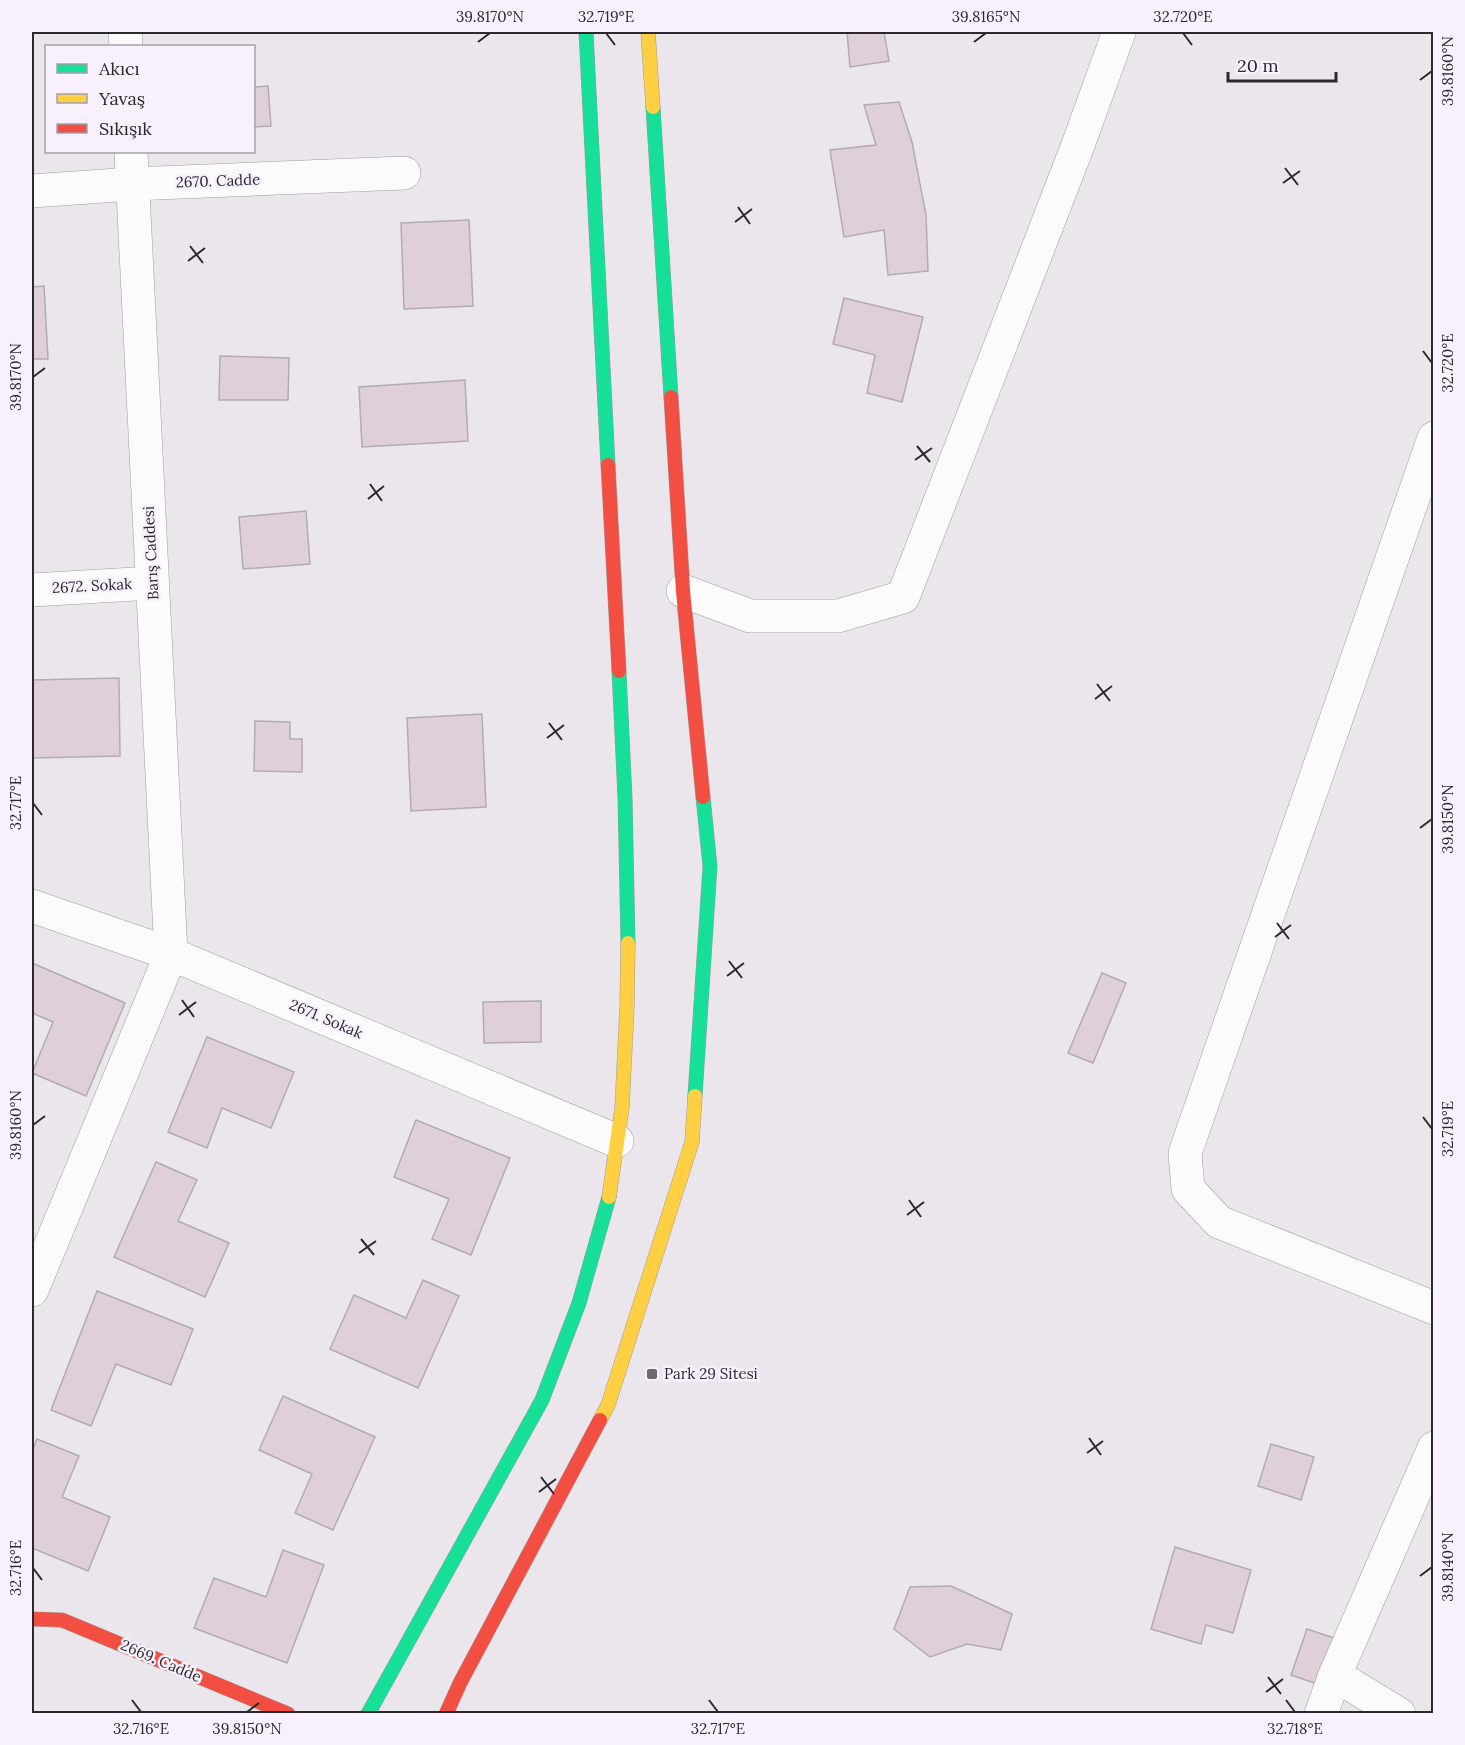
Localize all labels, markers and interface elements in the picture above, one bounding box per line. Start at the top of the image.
text: 39.8170°N [456,7,524,26]
text: 32.719°E [578,7,634,26]
text: 39.8165°N [952,7,1020,26]
text: 32.720°E [1153,7,1213,26]
text: 39.8160°N [1438,36,1457,106]
legend [45,45,255,153]
scale bar [1228,45,1336,83]
text: 20 m [1237,54,1279,77]
text: Akıcı [98,57,140,80]
text: Yavaş [98,87,145,110]
text: Sıkışık [99,117,152,140]
street label: 2670. Cadde [175,170,261,191]
text: 32.720°E [1438,333,1457,393]
text: 39.8170°N [6,343,25,411]
street label: Barış Caddesi [139,506,162,601]
street label: 2672. Sokak [51,574,133,597]
text: 32.717°E [6,776,25,830]
text: 39.8150°N [1438,784,1457,854]
street label: 2671. Sokak [287,995,366,1042]
text: 39.8160°N [6,1090,25,1160]
text: 32.719°E [1438,1101,1457,1157]
place label: Park 29 Sitesi [664,1364,758,1383]
marker: Park 29 Sitesi [645,1367,659,1381]
text: 39.8140°N [1438,1532,1457,1602]
text: 32.716°E [6,1540,25,1596]
street label: 2669. Cadde [118,1635,204,1686]
text: 32.716°E [113,1719,169,1738]
text: 39.8150°N [212,1719,282,1738]
text: 32.717°E [691,1719,745,1738]
text: 32.718°E [1267,1719,1323,1738]

